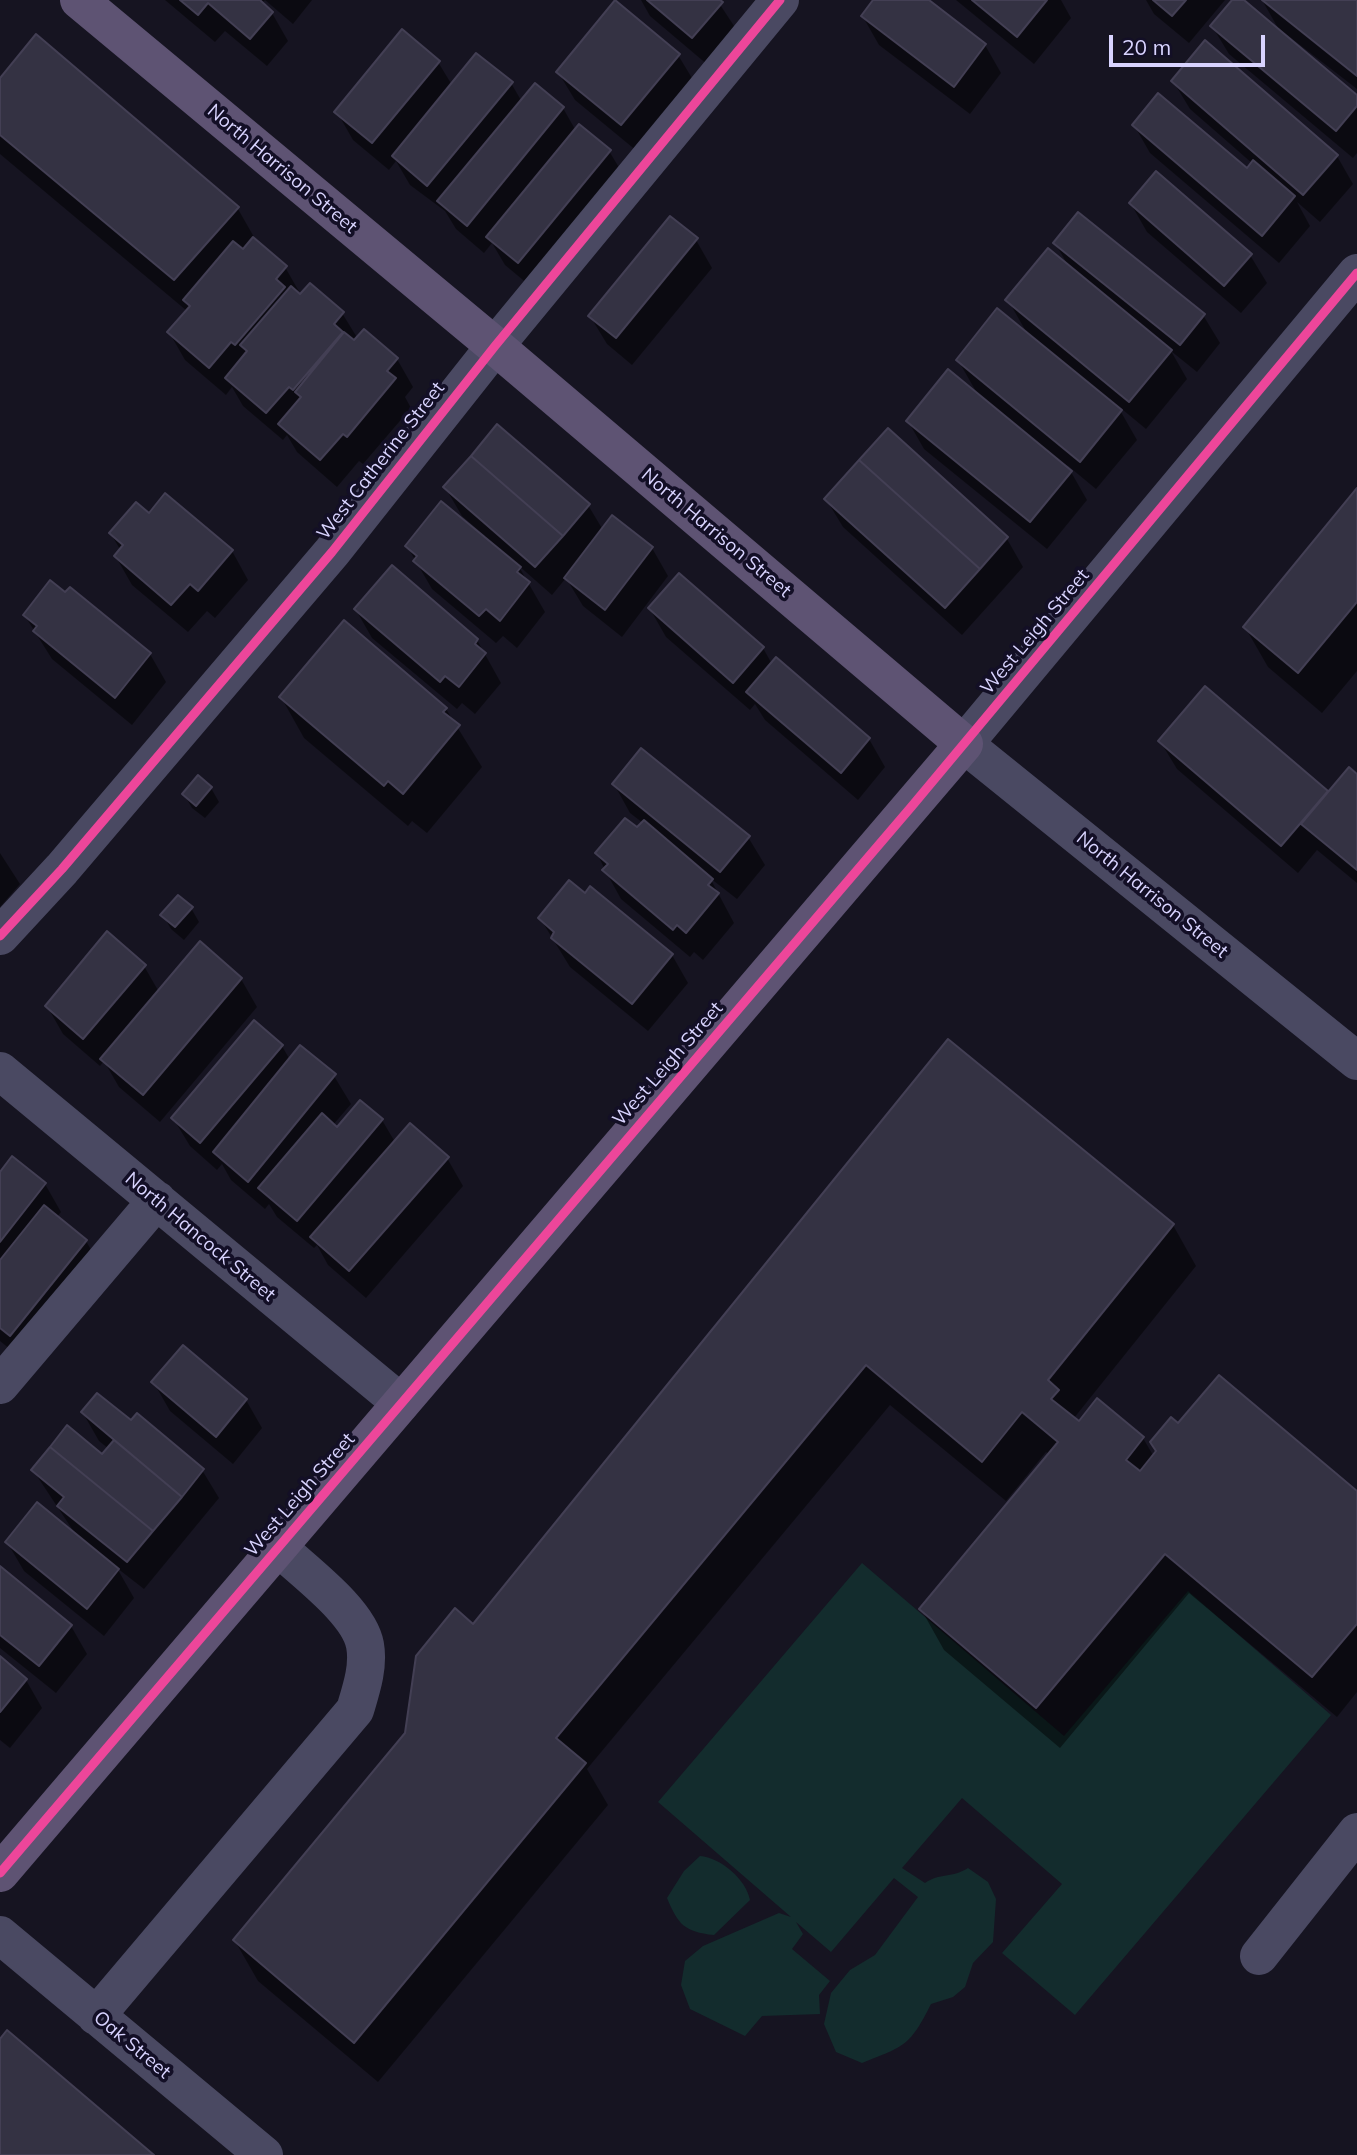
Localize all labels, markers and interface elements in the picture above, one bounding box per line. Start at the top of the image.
scale bar [1112,21,1268,65]
text: 20 m [1122,34,1171,60]
street label: North Harrison Street [203,100,361,238]
street label: West Catherine Street [312,378,450,544]
street label: North Harrison Street [637,464,795,602]
street label: West Leigh Street [976,565,1094,699]
street label: North Harrison Street [1072,827,1232,963]
street label: West Leigh Street [608,997,728,1131]
street label: North Hancock Street [120,1168,280,1306]
street label: West Leigh Street [240,1428,360,1562]
street label: Oak Street [89,2006,175,2084]

